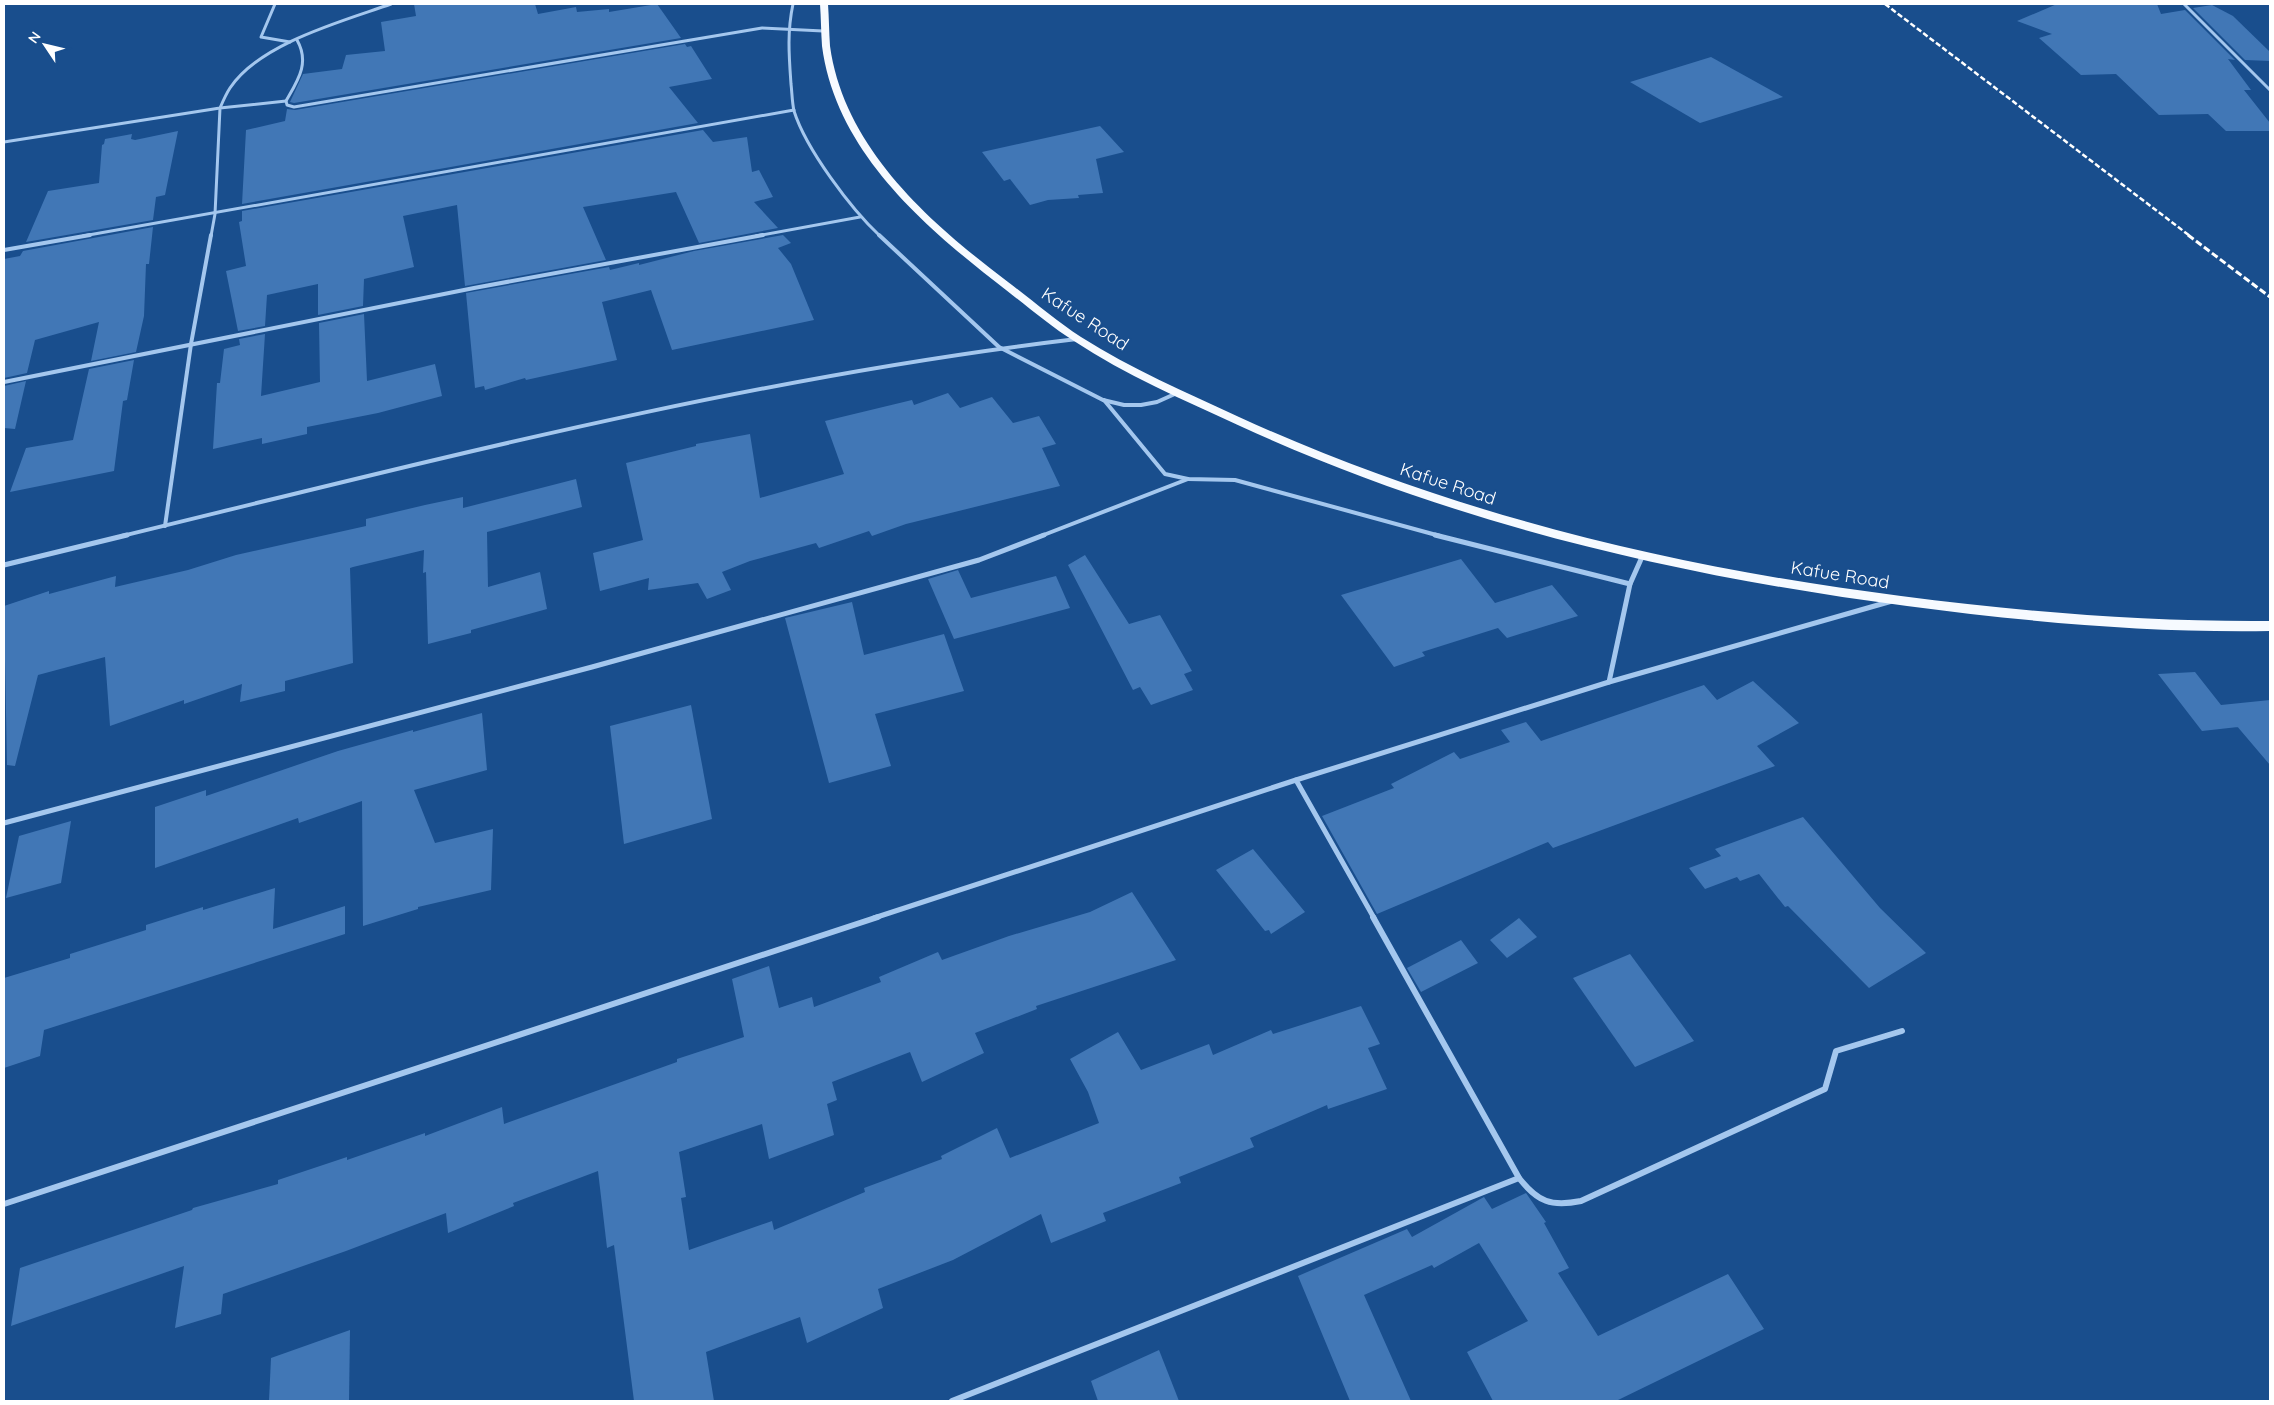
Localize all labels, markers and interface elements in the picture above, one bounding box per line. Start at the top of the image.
north arrow [20,20,70,70]
text: N [24,28,45,47]
street label: Kafue Road [1037,282,1133,355]
street label: Kafue Road [1397,457,1499,510]
street label: Kafue Road [1789,555,1891,594]

